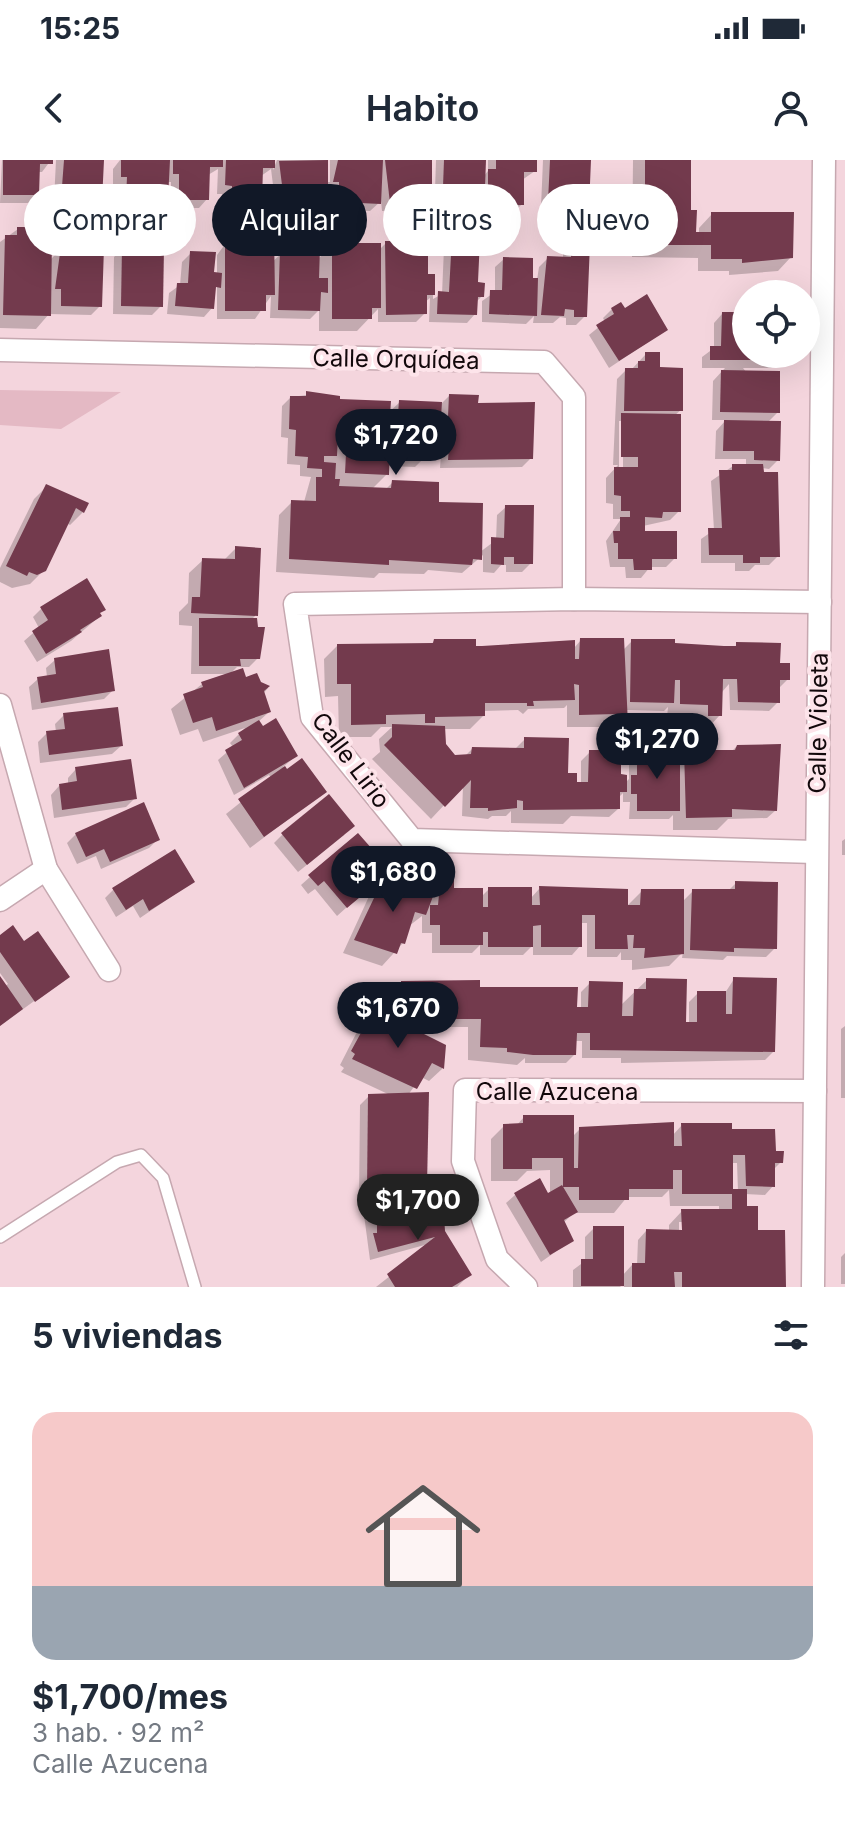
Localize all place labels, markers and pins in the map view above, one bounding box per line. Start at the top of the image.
pin: $1,720 [331,409,461,477]
pin: $1,270 [592,713,722,781]
pin: $1,680 [328,846,458,914]
pin: $1,670 [333,982,463,1050]
pin: $1,700 [353,1174,483,1242]

